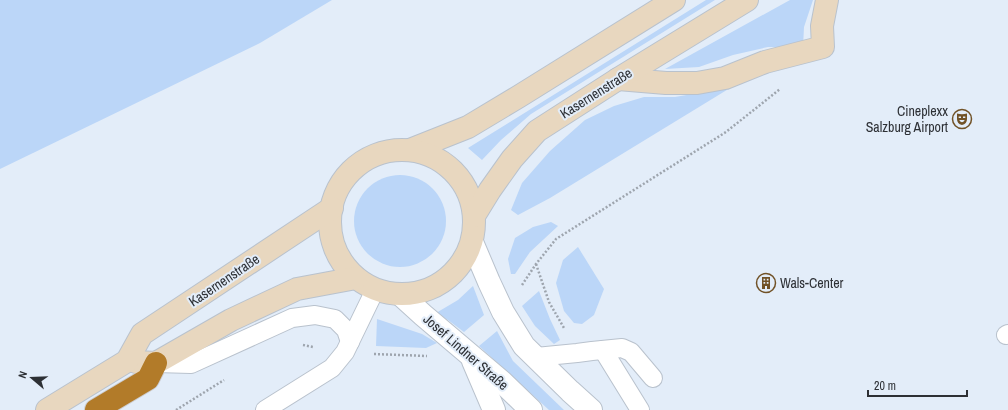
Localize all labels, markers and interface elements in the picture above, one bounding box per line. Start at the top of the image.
street label: Kasernenstraße [557,64,635,122]
place label: Cineplexx Salzburg Airport [866,102,948,136]
theatre icon: Cineplexx Salzburg Airport [951,108,973,130]
street label: Kasernenstraße [185,250,263,310]
building icon: Wals-Center [755,272,777,294]
place label: Wals-Center [780,274,844,292]
street label: Josef Lindner Straße [420,310,512,394]
north arrow [12,358,52,398]
text: N [15,369,30,380]
scale bar [868,372,967,398]
text: 20 m [874,378,896,394]

